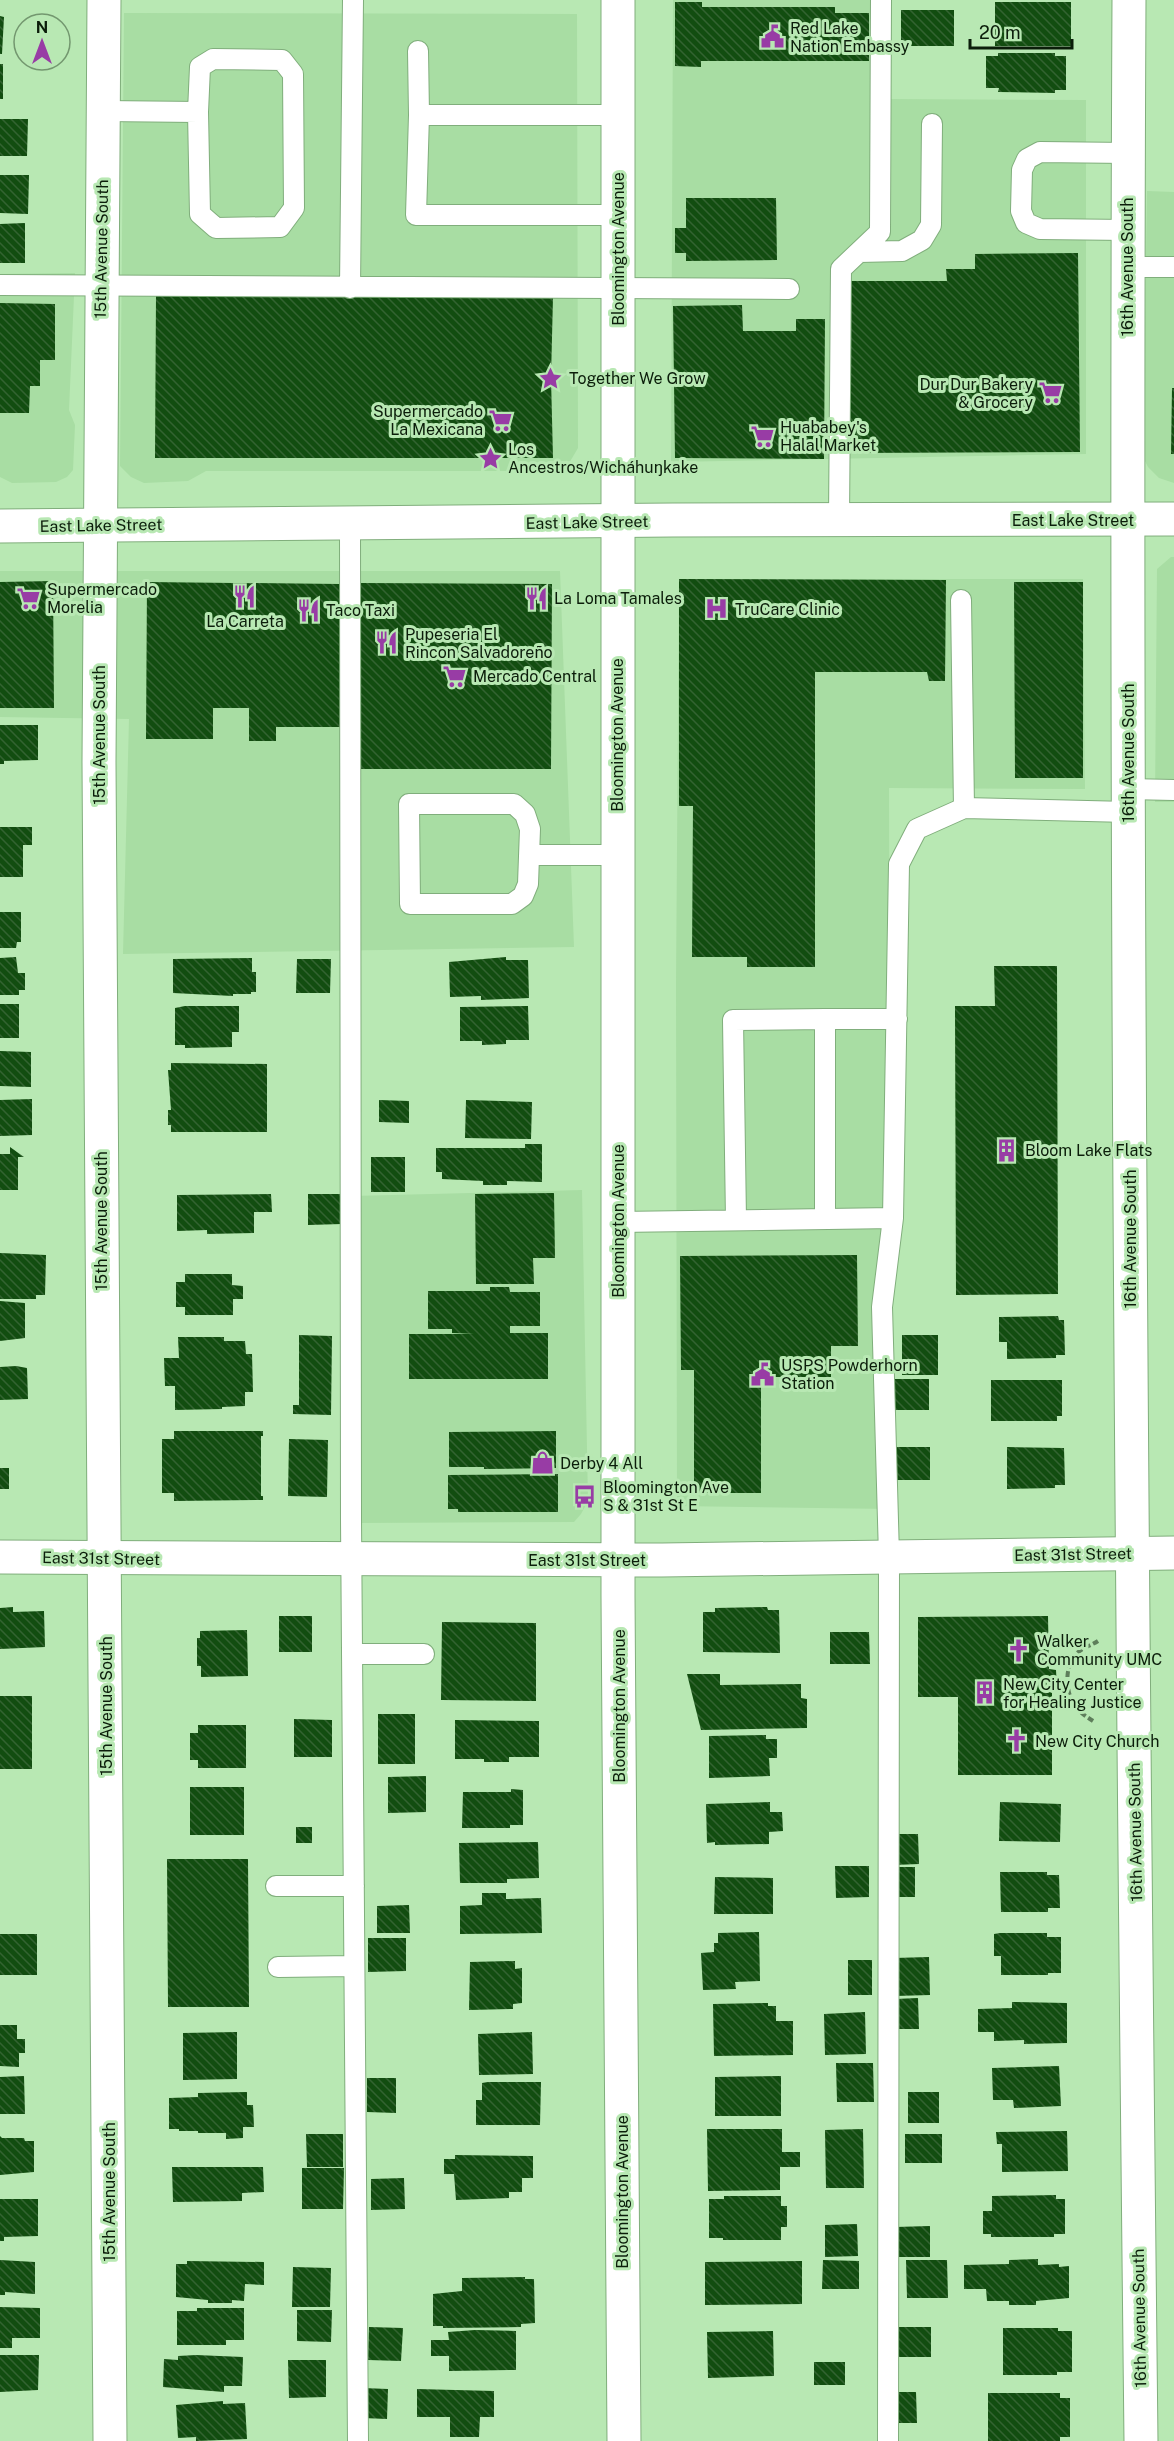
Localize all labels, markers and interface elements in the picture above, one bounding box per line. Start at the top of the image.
north arrow [12,12,72,72]
scale bar [970,12,1072,50]
text: N [36,18,48,37]
place label: Red Lake Nation Embassy [790,19,910,56]
text: 20 m [979,22,1021,43]
public building icon: Red Lake Nation Embassy [759,24,785,50]
street label: Bloomington Avenue [609,172,628,326]
street label: 15th Avenue South [91,179,112,319]
street label: 16th Avenue South [1118,197,1137,337]
place icon: Together We Grow [538,365,564,391]
place label: Together We Grow [569,369,706,388]
place label: Dur Dur Bakery & Grocery [919,375,1033,412]
supermarket icon: Dur Dur Bakery & Grocery [1038,380,1064,406]
place label: Supermercado La Mexicana [373,402,483,439]
supermarket icon: Supermercado La Mexicana [488,407,514,433]
place label: Huababey's Halal Market [780,418,876,455]
supermarket icon: Huababey's Halal Market [749,423,775,449]
place label: Los Ancestros/Wicháhuŋkake [508,440,698,477]
place icon: Los Ancestros/Wicháhuŋkake [477,445,503,471]
street label: East Lake Street [1012,511,1134,530]
street label: East Lake Street [526,512,648,533]
street label: East Lake Street [40,515,162,536]
place label: Supermercado Morelia [47,580,157,617]
restaurant icon: La Carreta [232,583,258,609]
supermarket icon: Supermercado Morelia [16,585,42,611]
restaurant icon: La Loma Tamales [523,585,549,611]
place label: La Loma Tamales [554,589,682,608]
hospital icon: TruCare Clinic [704,596,730,622]
restaurant icon: Taco Taxi [295,597,321,623]
place label: TruCare Clinic [735,600,840,619]
place label: Taco Taxi [326,601,395,620]
place label: La Carreta [206,612,284,631]
place label: Pupeseria El Rincon Salvadoreño [405,625,553,662]
restaurant icon: Pupeseria El Rincon Salvadoreño [374,630,400,656]
street label: Bloomington Avenue [608,658,627,812]
supermarket icon: Mercado Central [442,663,468,689]
street label: 15th Avenue South [90,665,109,805]
place label: Mercado Central [473,667,597,686]
street label: 16th Avenue South [1119,683,1138,823]
building icon: Bloom Lake Flats [994,1137,1020,1163]
place label: Bloom Lake Flats [1025,1141,1152,1160]
street label: Bloomington Avenue [609,1144,628,1298]
street label: 15th Avenue South [92,1151,111,1291]
street label: 16th Avenue South [1121,1169,1140,1309]
place label: USPS Powderhorn Station [781,1356,918,1393]
public building icon: USPS Powderhorn Station [750,1361,776,1387]
shop icon: Derby 4 All [529,1450,555,1476]
place label: Derby 4 All [560,1454,643,1473]
place label: Bloomington Ave S & 31st St E [603,1478,729,1515]
bus stop icon: Bloomington Ave S & 31st St E [572,1483,598,1509]
street label: East 31st Street [1014,1544,1132,1565]
street label: East 31st Street [42,1548,160,1569]
street label: East 31st Street [528,1551,646,1570]
street label: Bloomington Avenue [610,1629,629,1783]
place label: Walker Community UMC [1037,1632,1162,1669]
street label: 15th Avenue South [97,1636,116,1776]
church icon: Walker Community UMC [1006,1637,1032,1663]
place label: New City Center for Healing Justice [1003,1675,1142,1712]
building icon: New City Center for Healing Justice [972,1680,998,1706]
church icon: New City Church [1004,1728,1030,1754]
place label: New City Church [1035,1732,1159,1751]
street label: 16th Avenue South [1125,1762,1146,1902]
street label: Bloomington Avenue [613,2115,632,2269]
street label: 15th Avenue South [100,2122,119,2262]
street label: 16th Avenue South [1129,2248,1150,2388]

